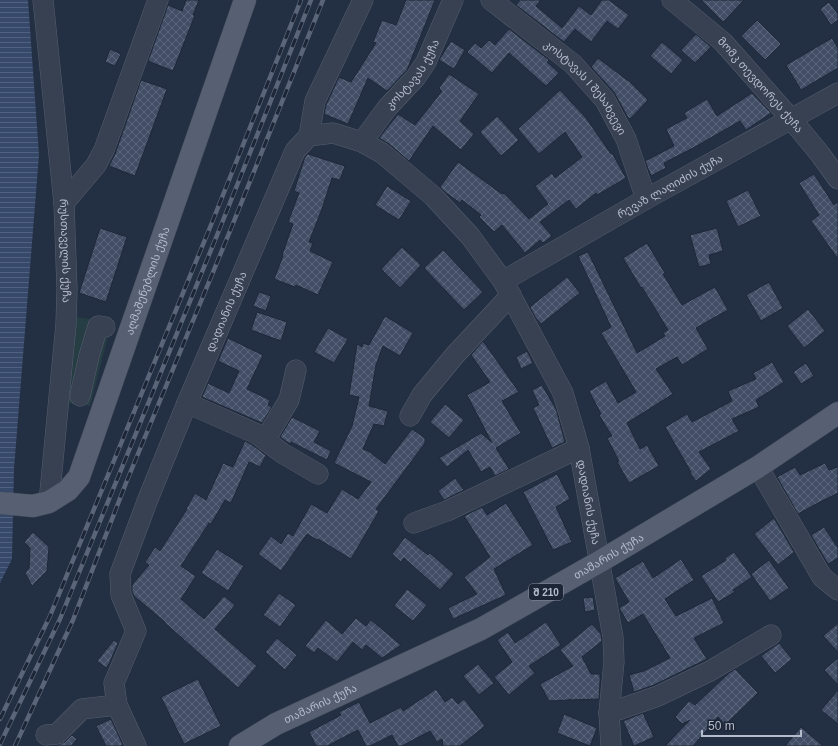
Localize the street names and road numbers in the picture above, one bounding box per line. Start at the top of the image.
street label: მომკ თევდორეს ქუჩა [716,34,806,135]
street label: კოსტავას ქუჩა [383,37,441,112]
street label: კოსტავას I შესახვევი [541,38,629,137]
street label: რევაზ ლაღიძის ქუჩა [615,152,725,220]
street label: რუსთაველის ქუჩა [57,199,73,303]
street label: აღმაშენებლის ქუჩა [123,225,172,336]
street label: დადიანის ქუჩა [204,270,249,354]
street label: დადიანის ქუჩა [574,459,602,546]
street label: თამარის ქუჩა [571,531,646,581]
road number: შ 210 [529,584,563,600]
street label: თამარის ქუჩა [282,681,359,726]

